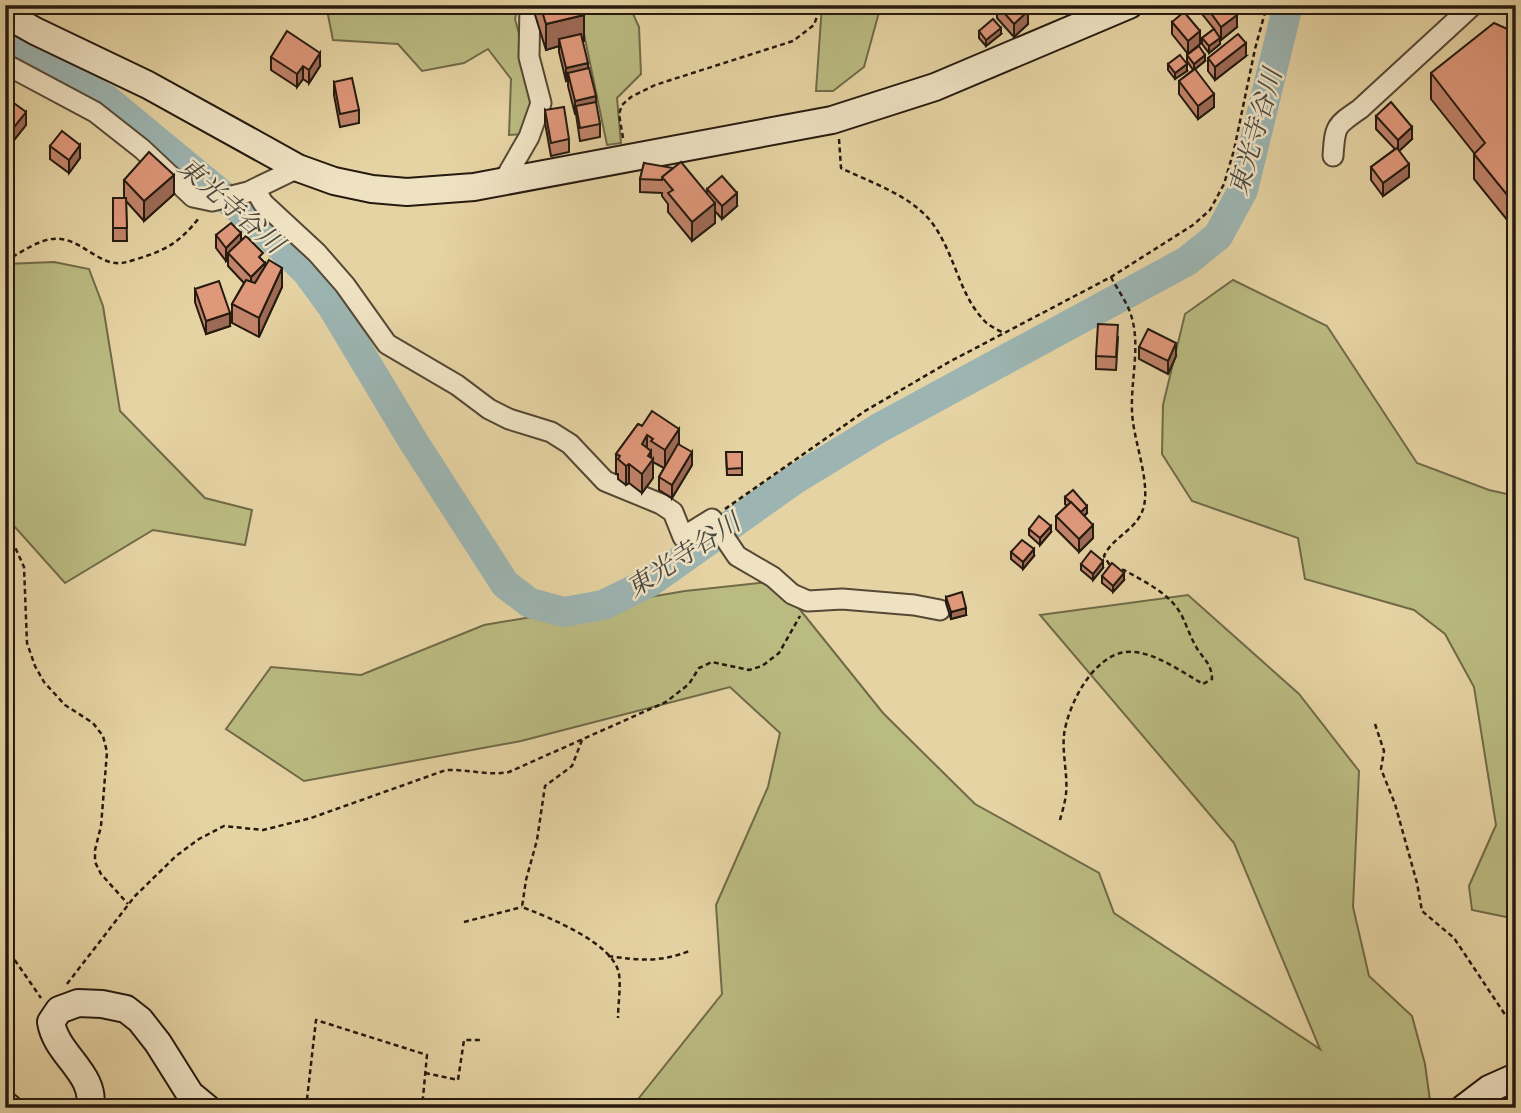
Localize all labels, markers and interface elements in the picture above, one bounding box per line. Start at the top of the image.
water label: 東光寺谷川 [1221,62,1291,199]
water label: 東光寺谷川 [170,150,293,263]
water label: 東光寺谷川 [619,504,750,606]

